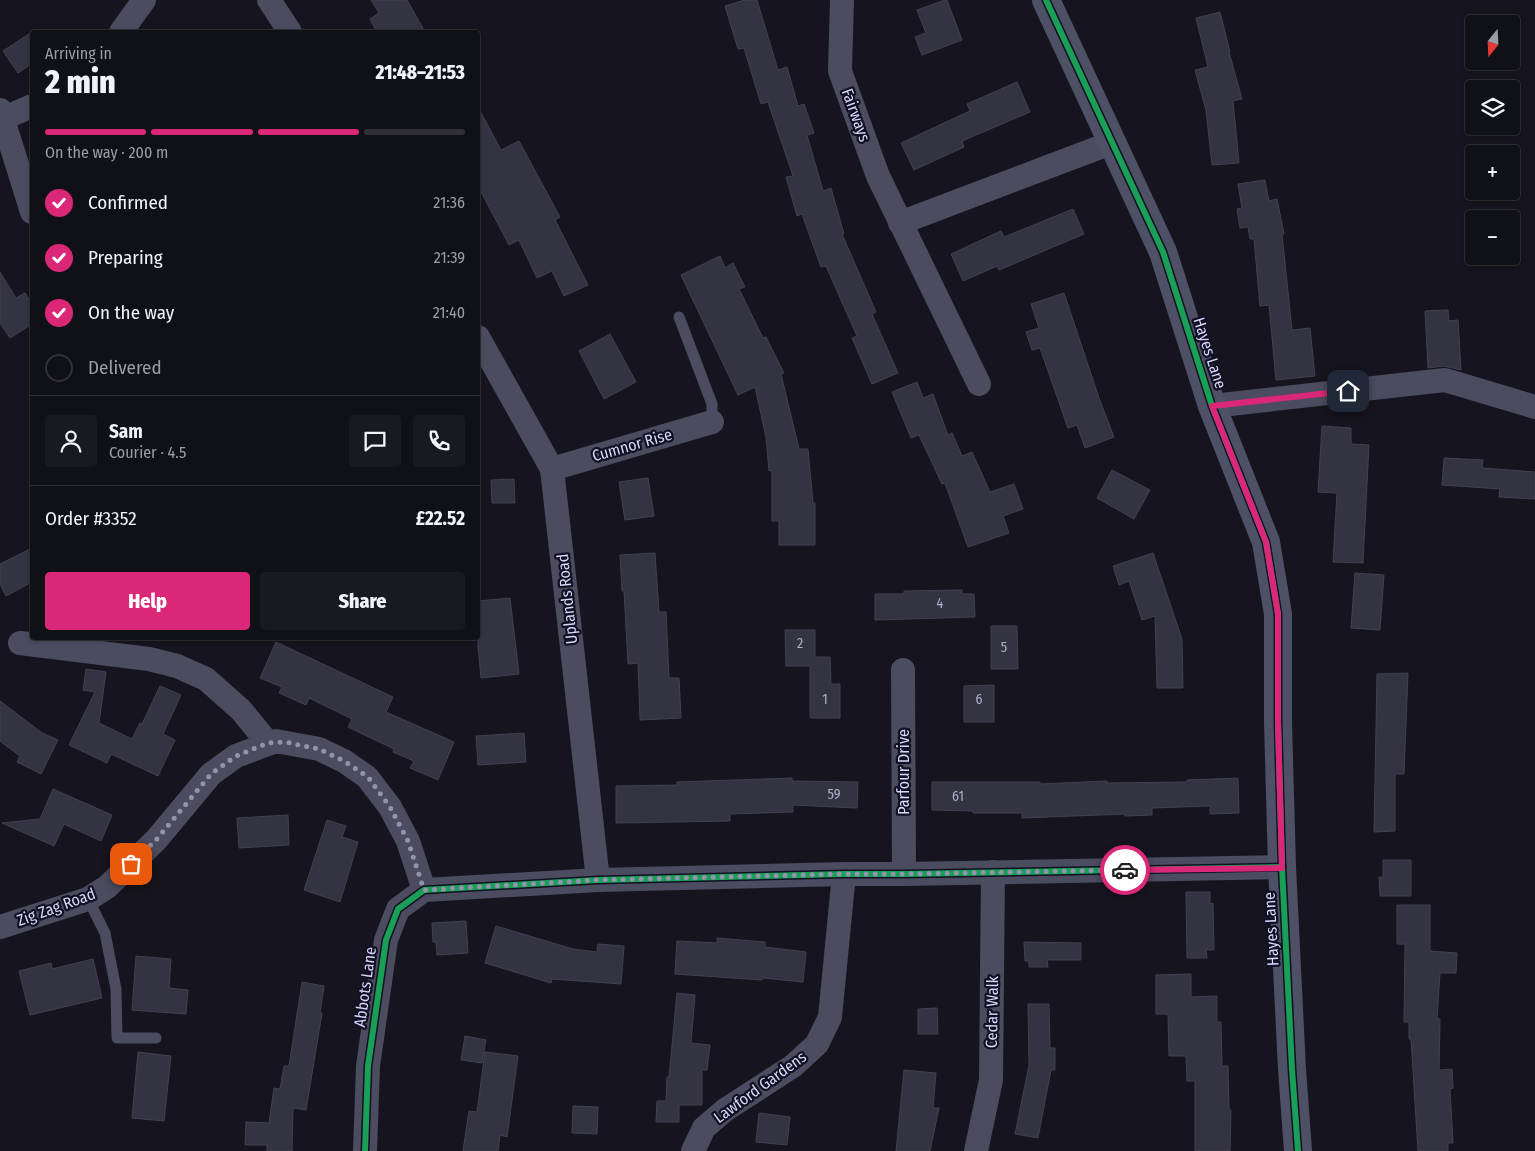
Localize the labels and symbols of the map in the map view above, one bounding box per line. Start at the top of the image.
north arrow [1465,15,1520,70]
street label: Fairways [838,86,874,144]
street label: Hayes Lane [1190,315,1230,391]
pin [1327,370,1369,412]
street label: Cumnor Rise [590,425,674,465]
street label: Uplands Road [553,553,581,645]
house number: 4 [937,595,944,612]
house number: 2 [797,635,803,652]
house number: 5 [1001,639,1007,656]
house number: 1 [822,691,828,708]
house number: 6 [976,691,983,708]
street label: Parfour Drive [894,729,913,815]
house number: 59 [827,786,841,803]
house number: 61 [952,788,964,805]
pin [110,843,152,885]
courier [1100,845,1150,895]
street label: Zig Zag Road [14,884,98,930]
street label: Hayes Lane [1260,891,1282,966]
street label: Abbots Lane [350,946,380,1028]
street label: Cedar Walk [982,975,1002,1048]
street label: Lawford Gardens [710,1047,810,1127]

